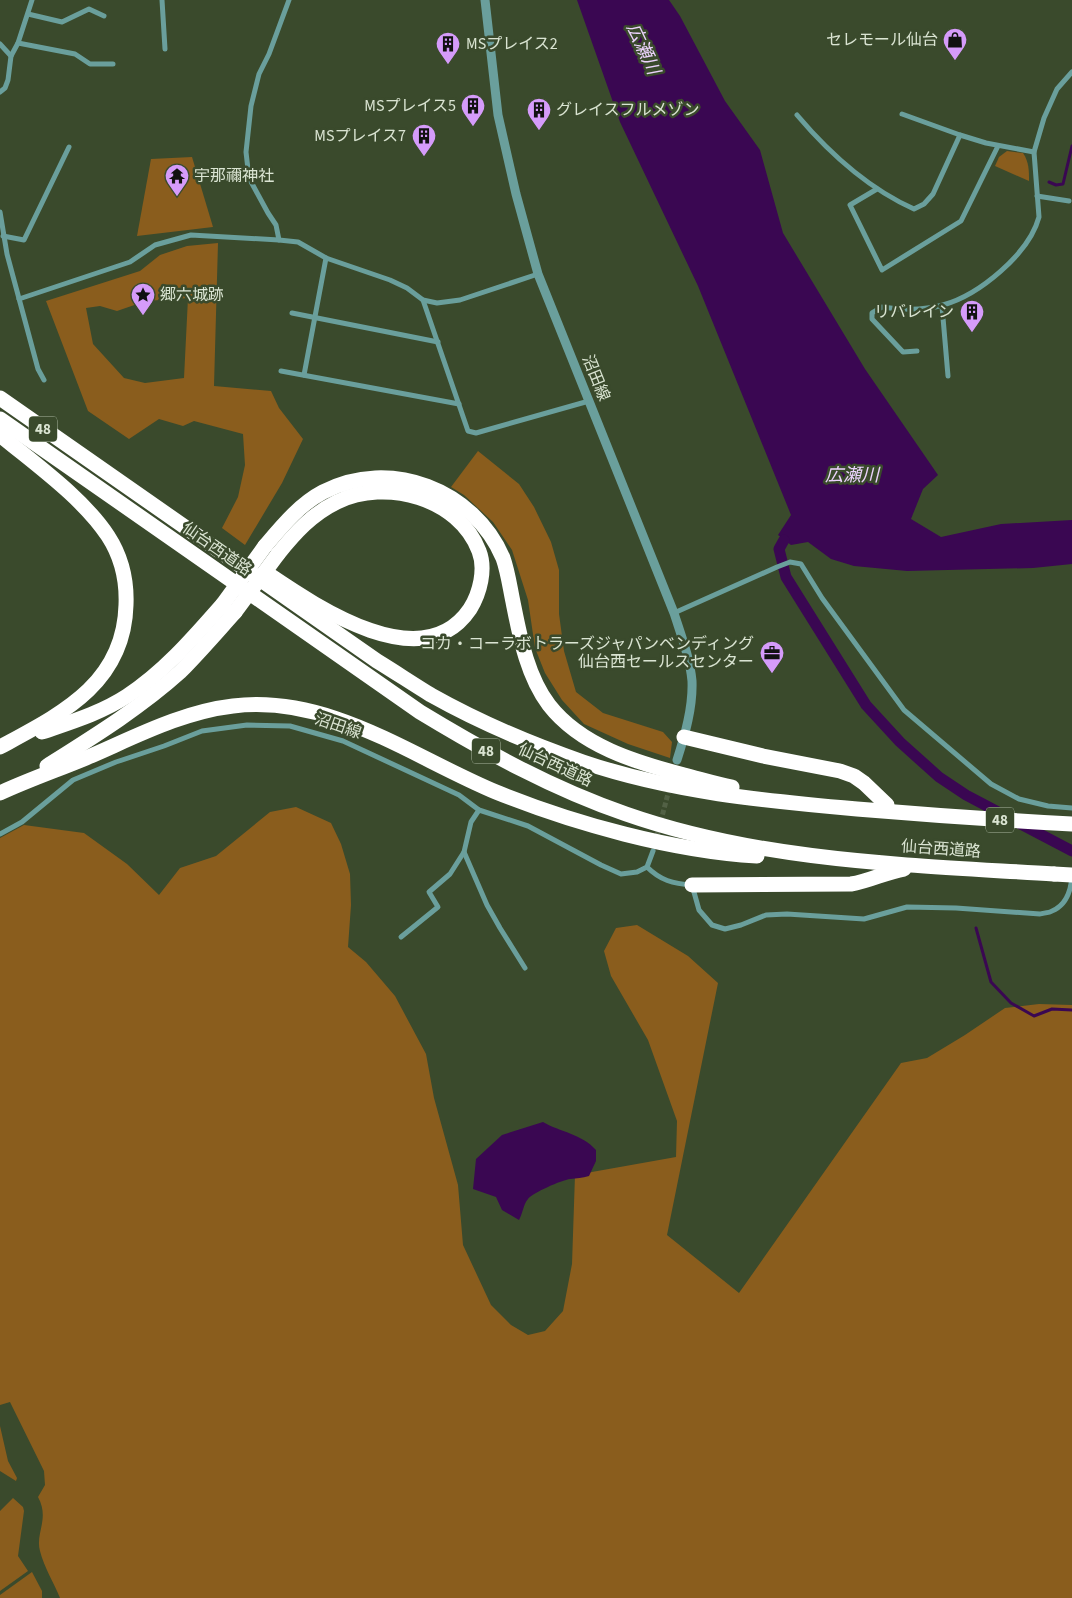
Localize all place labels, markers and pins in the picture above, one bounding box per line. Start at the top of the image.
shop icon: セレモール仙台 [942,27,968,61]
place label: セレモール仙台 [826,29,938,51]
building icon: MSプレイス2 [435,31,461,65]
place label: MSプレイス2 [466,33,558,55]
building icon: MSプレイス5 [460,93,486,127]
place label: MSプレイス5 [364,95,456,117]
building icon: グレイスフルメゾン [526,97,552,131]
place label: グレイスフルメゾン [556,99,700,121]
building icon: MSプレイス7 [411,123,437,157]
place label: MSプレイス7 [314,125,406,147]
temple icon: 宇那禰神社 [164,163,190,197]
place label: 宇那禰神社 [194,165,274,187]
place icon: 郷六城跡 [130,282,156,316]
place label: 郷六城跡 [160,284,224,306]
building icon: リバレイン [959,299,985,333]
place label: リバレイン [874,301,954,323]
place label: コカ・コーラボトラーズジャパンベンディング 仙台西セールスセンター [420,633,754,673]
office icon: コカ・コーラボトラーズジャパンベンディング 仙台西セールスセンター [759,640,785,674]

